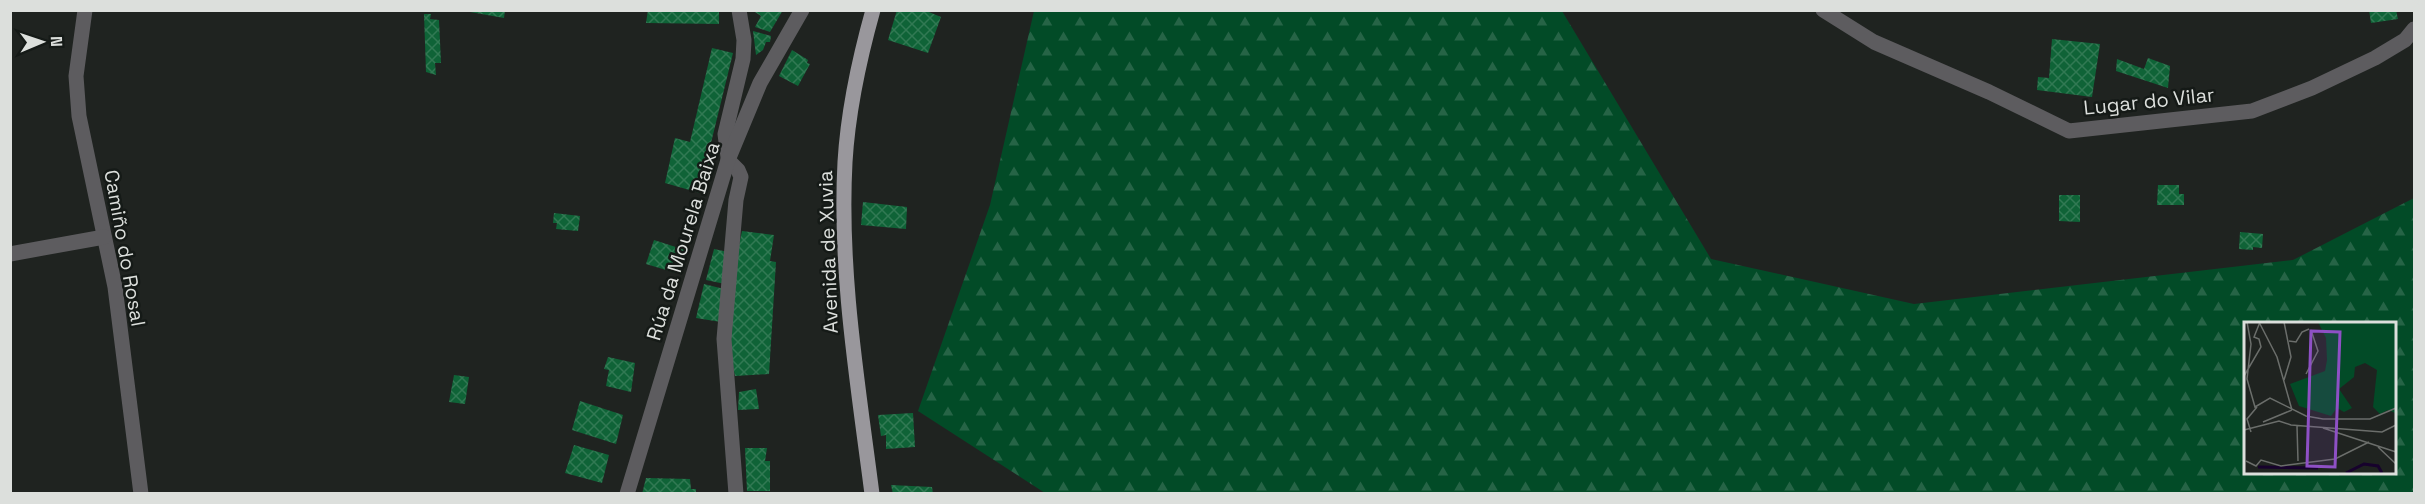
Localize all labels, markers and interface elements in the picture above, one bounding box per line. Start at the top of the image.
north arrow [12,12,72,72]
text: N [46,36,67,47]
street label: Lugar do Vilar [2082,81,2216,121]
street label: Rúa da Mourela Baixa [640,139,726,343]
street label: Camiño do Rosal [98,168,152,328]
street label: Avenida de Xuvia [812,170,844,334]
inset map [2244,322,2395,474]

